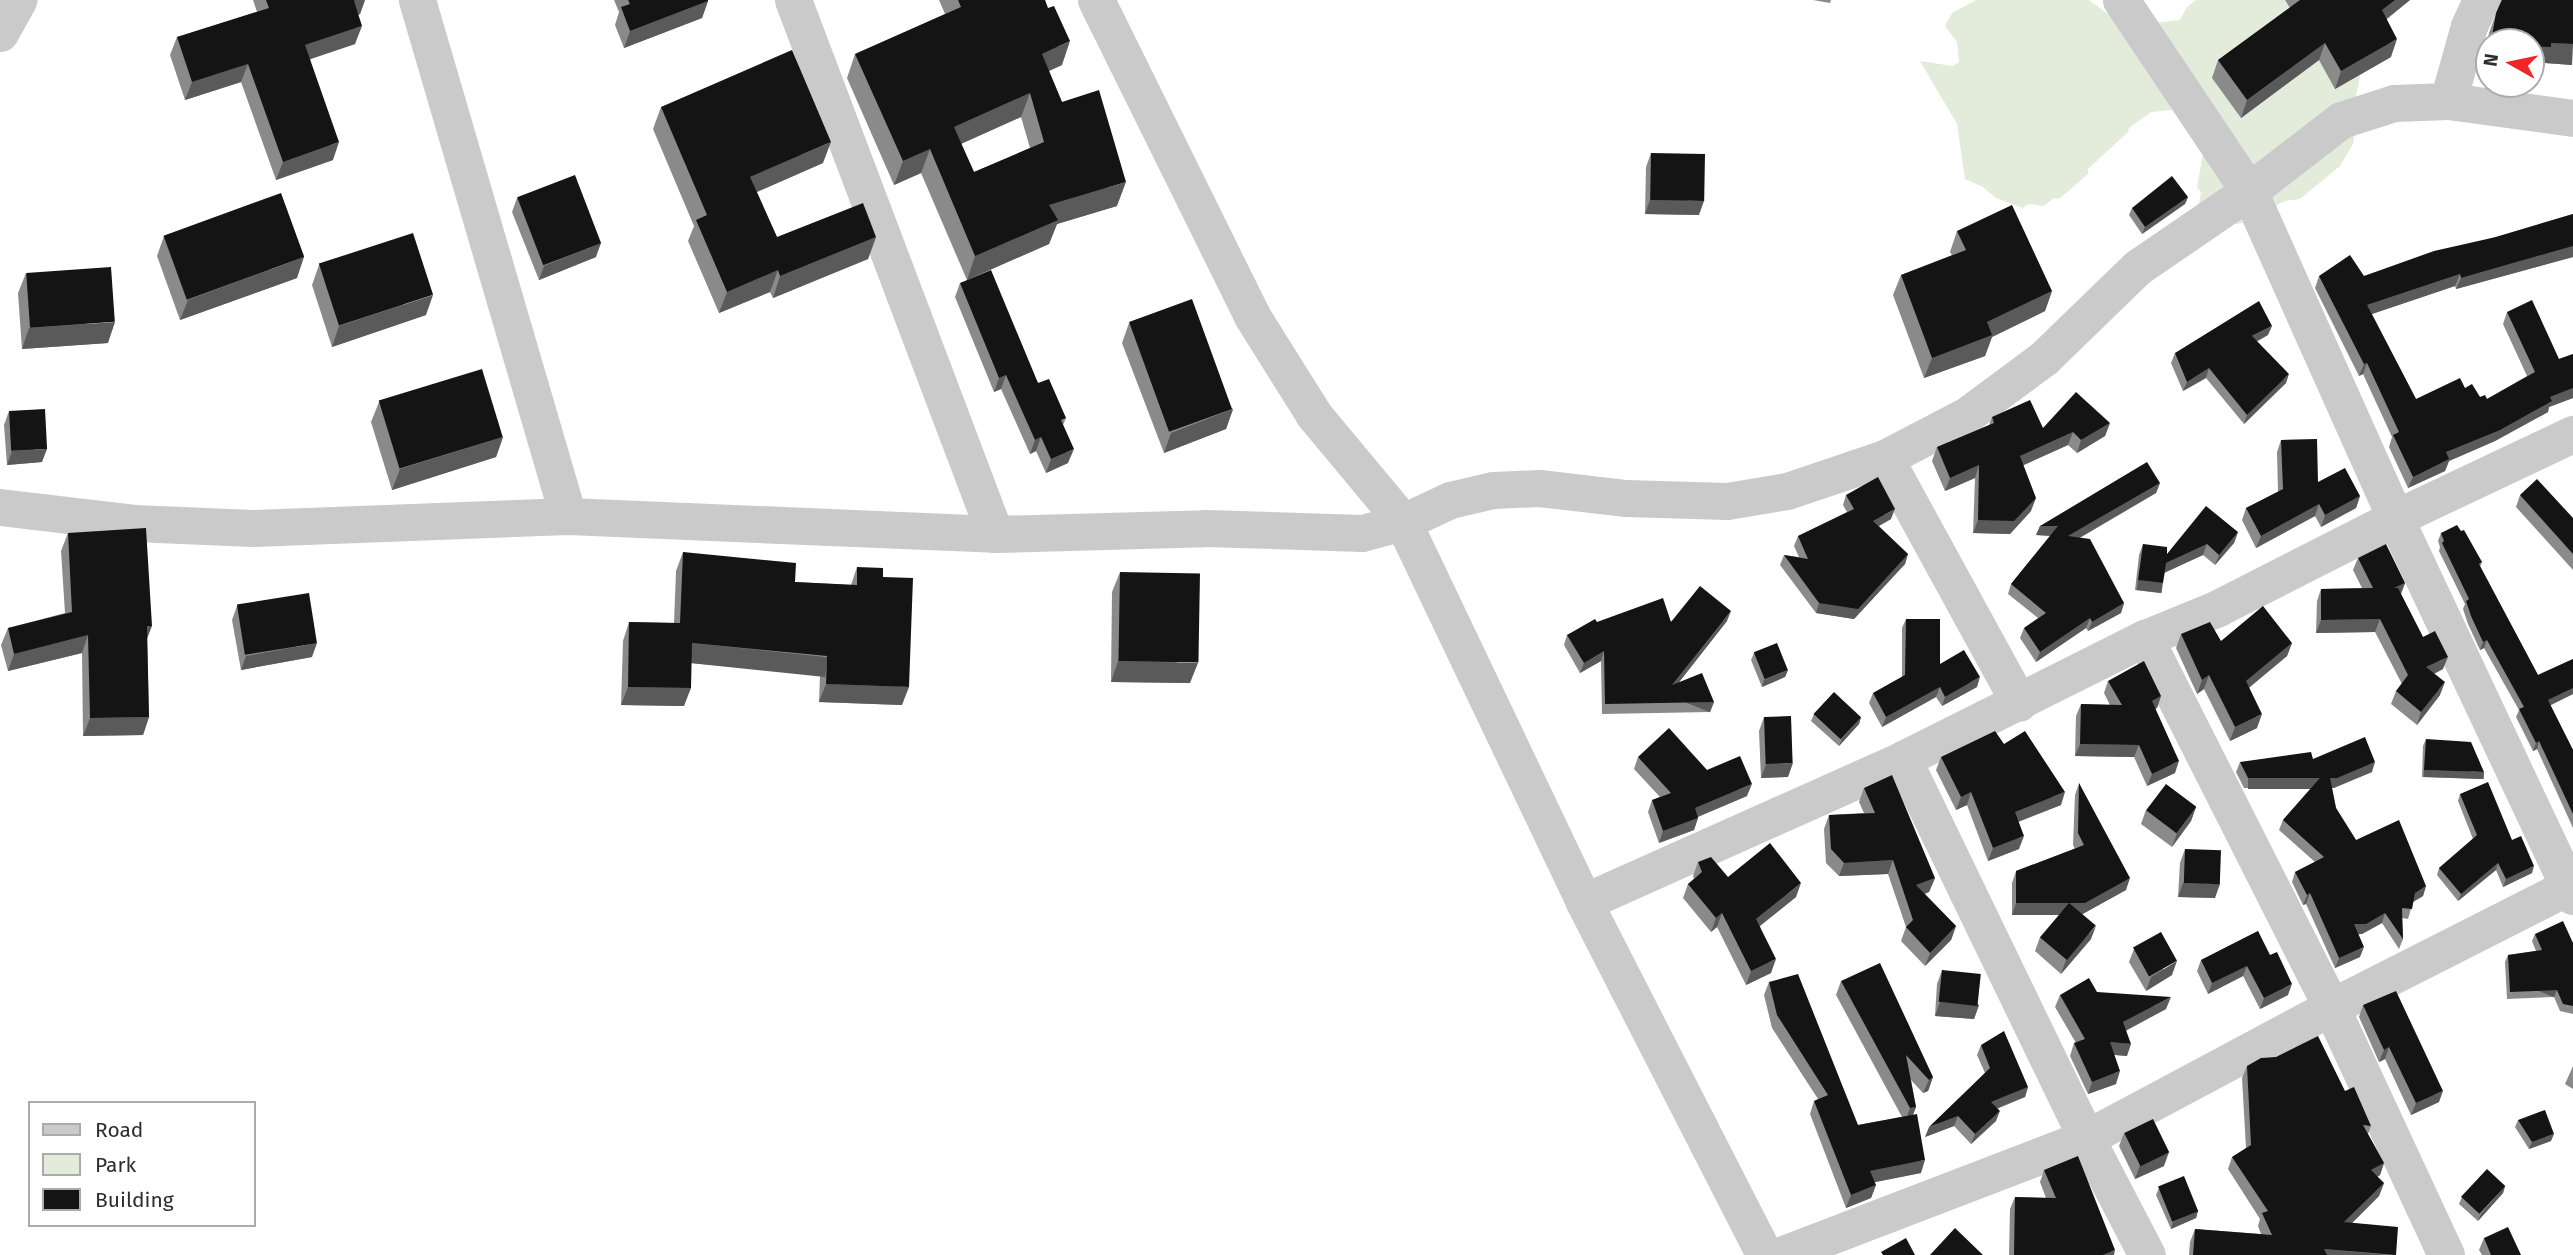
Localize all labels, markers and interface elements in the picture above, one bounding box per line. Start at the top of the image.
north arrow [2475,28,2545,98]
text: N [2478,52,2503,68]
legend [28,1101,256,1227]
text: Road [95,1117,143,1143]
text: Park [95,1152,136,1178]
text: Building [95,1187,174,1213]

